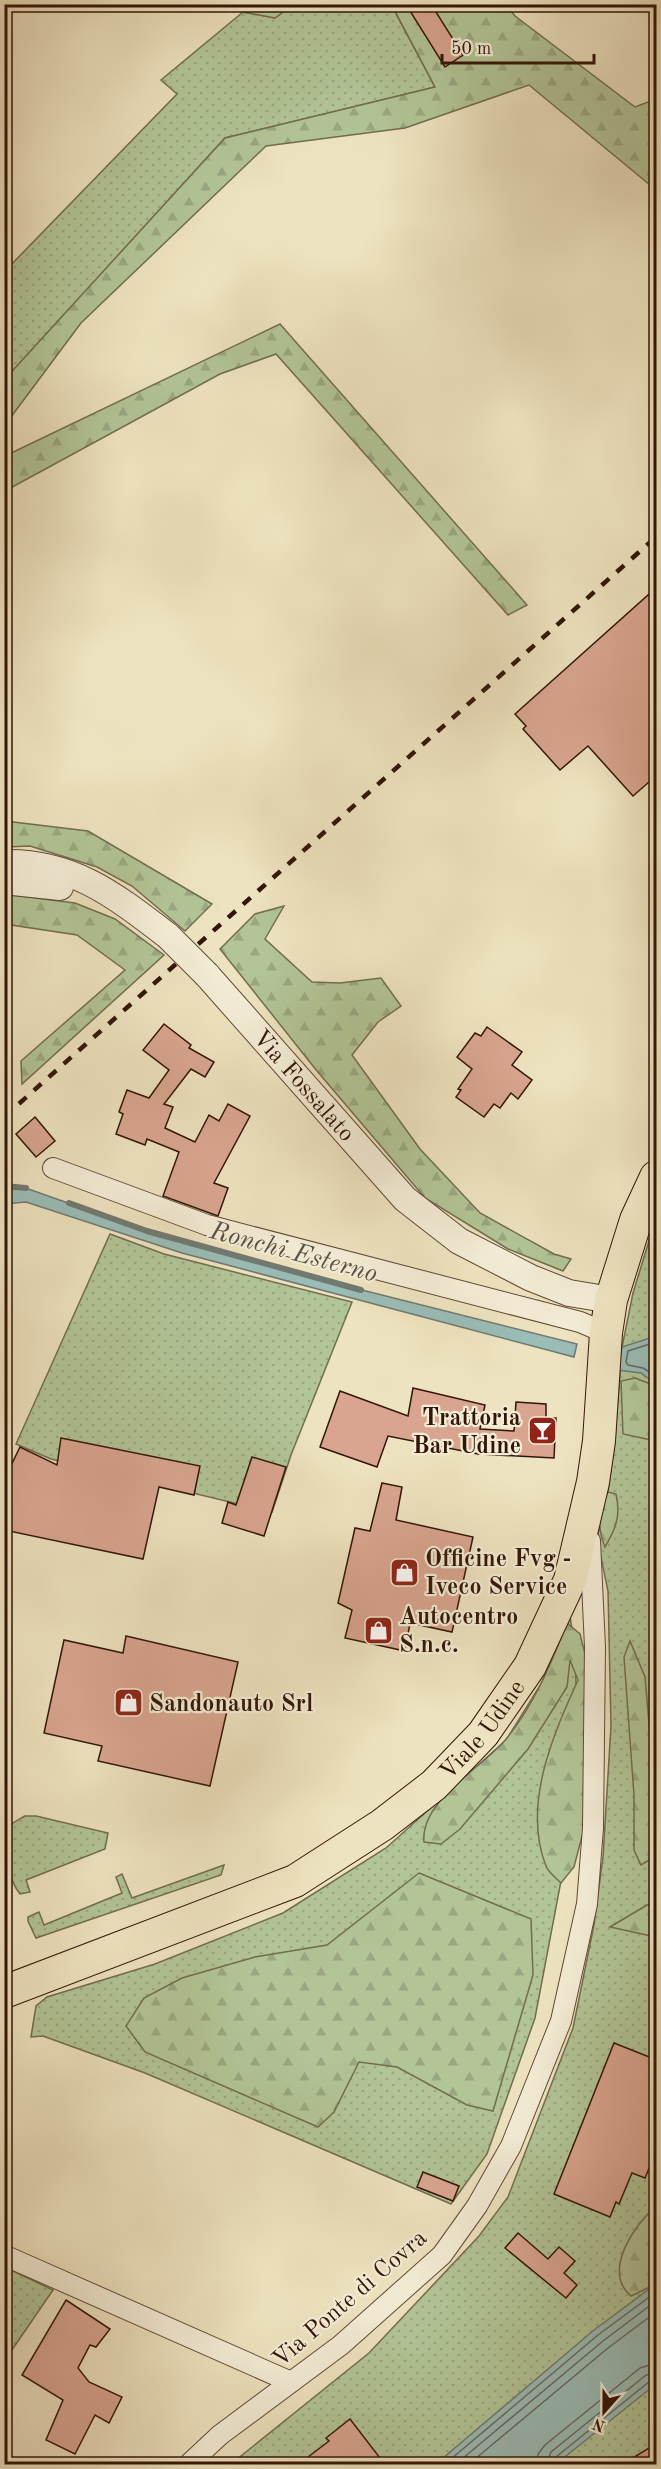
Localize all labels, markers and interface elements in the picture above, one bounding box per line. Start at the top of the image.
scale bar [442,27,594,65]
text: 50 m [451,40,491,58]
street label: Via Fossalato [247,1026,358,1147]
water label: Ronchi Esterno [206,1218,380,1288]
place label: Trattoria Bar Udine [413,1407,521,1459]
bar icon: Trattoria Bar Udine [526,1415,558,1447]
place label: Officine Fvg - Iveco Service [425,1548,571,1600]
shop icon: Officine Fvg - Iveco Service [388,1556,420,1588]
place label: Autocentro S.n.c. [399,1606,518,1658]
shop icon: Autocentro S.n.c. [362,1614,394,1646]
street label: Viale Udine [436,1676,530,1785]
shop icon: Sandonauto Srl [112,1687,144,1719]
place label: Sandonauto Srl [149,1693,313,1717]
street label: Via Ponte di Covra [269,2226,432,2373]
north arrow [574,2382,634,2442]
text: N [590,2414,608,2434]

